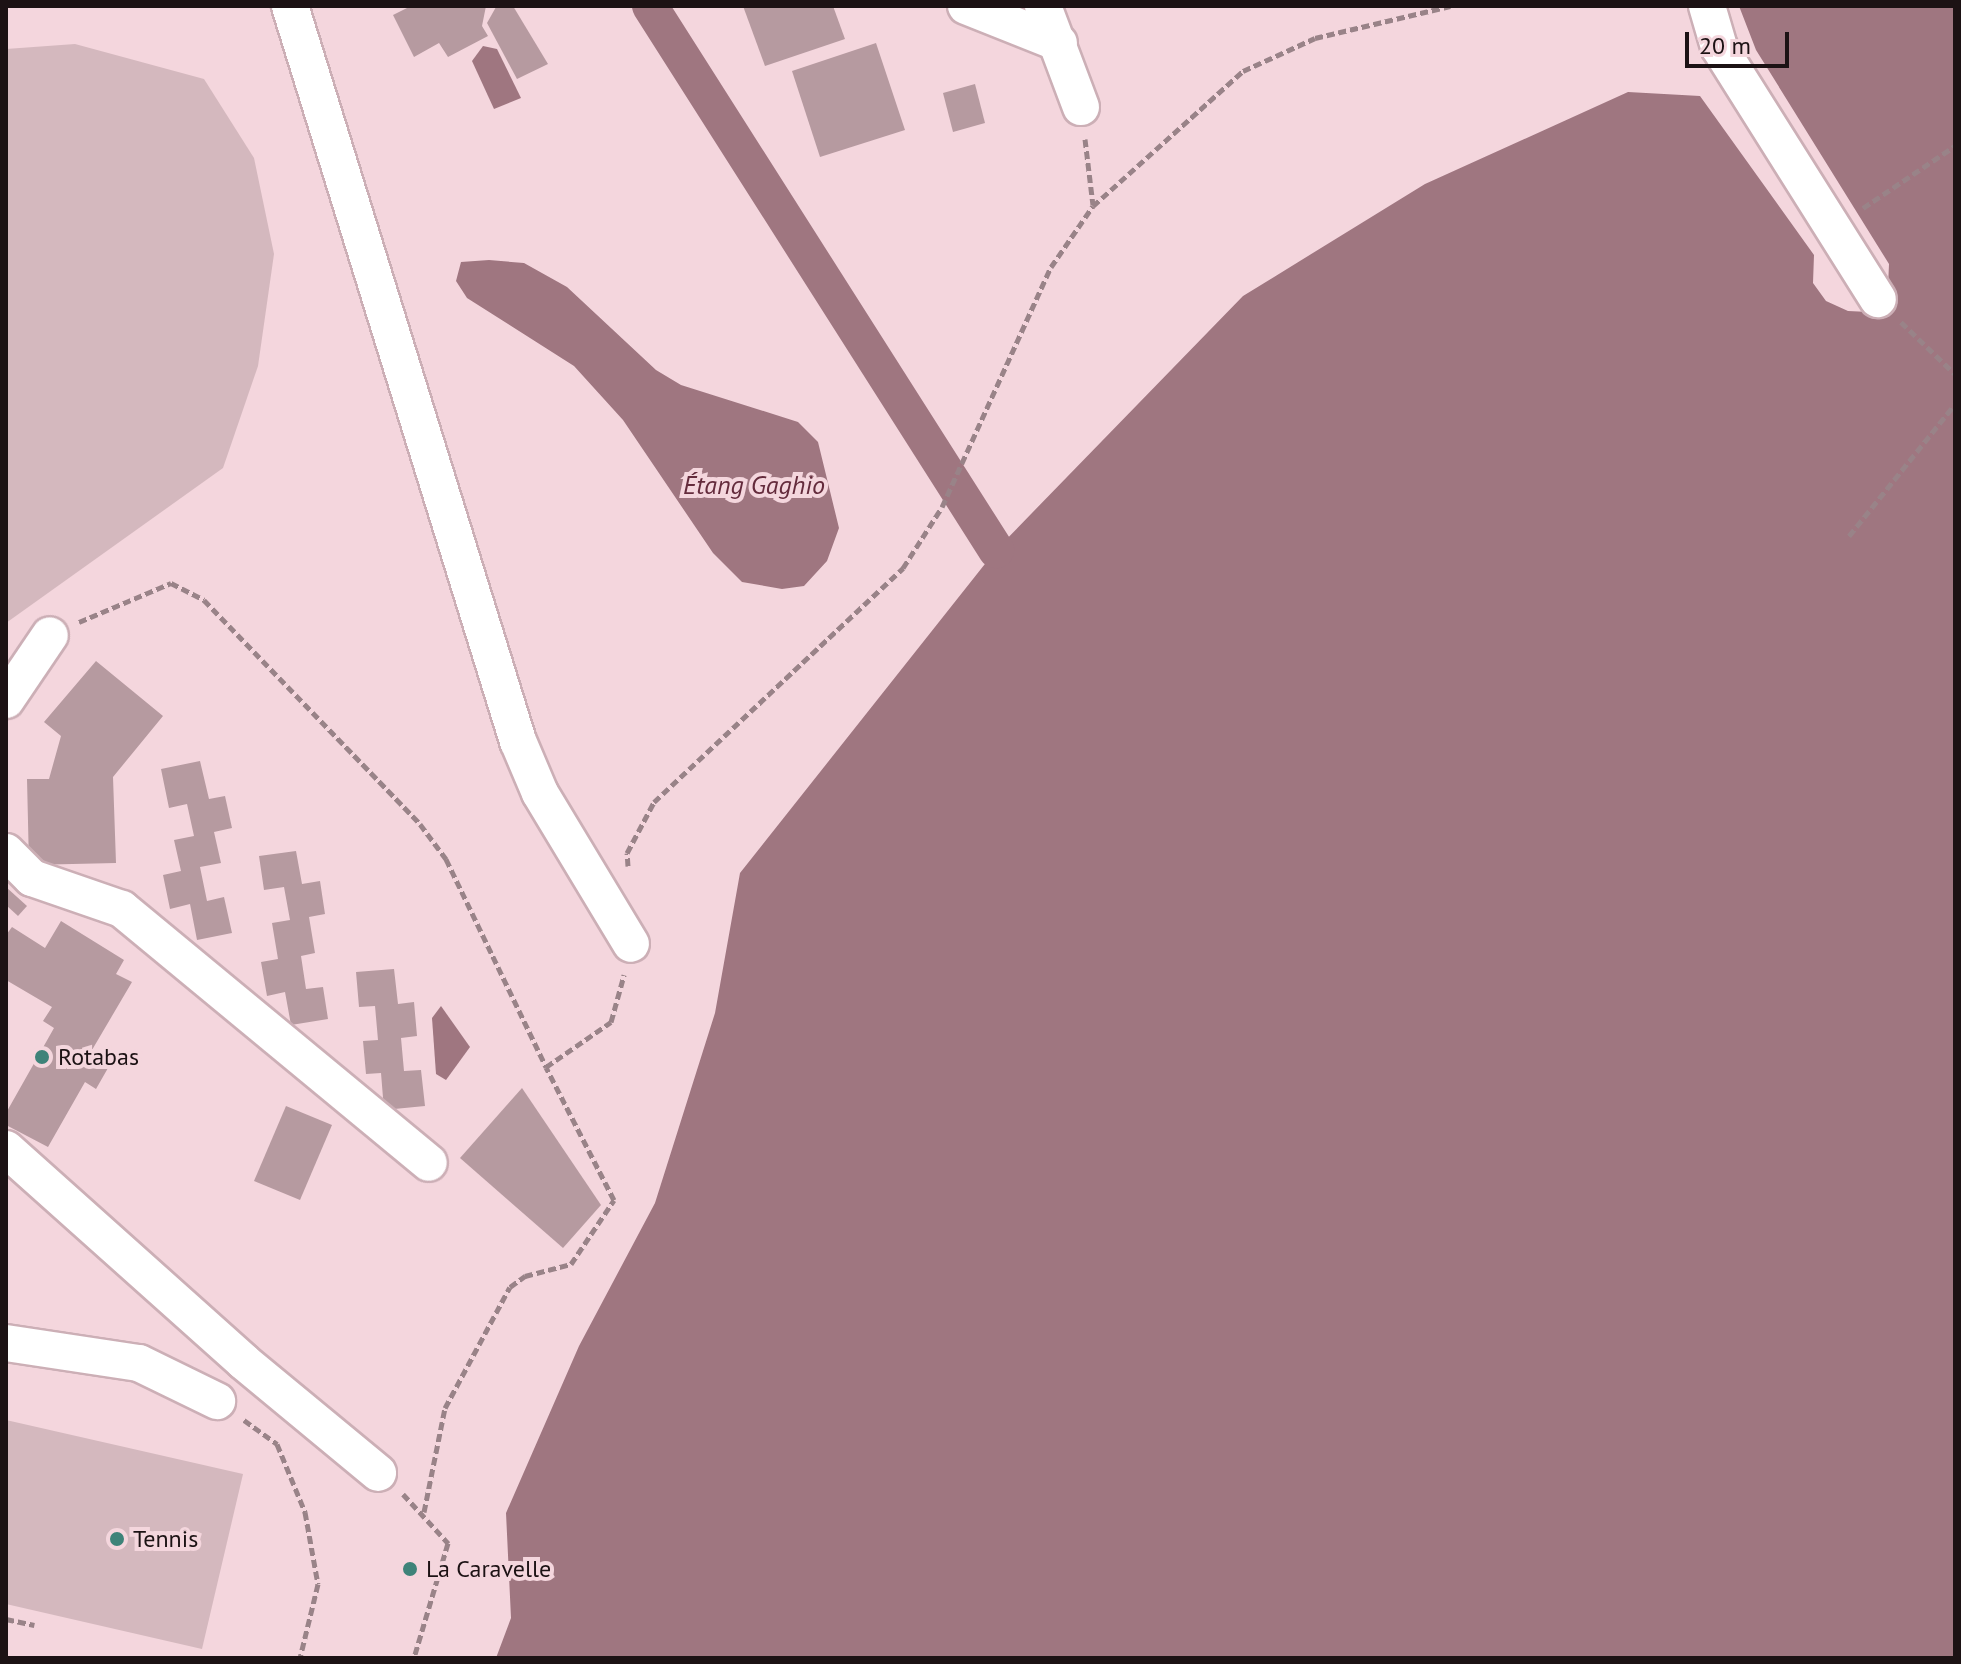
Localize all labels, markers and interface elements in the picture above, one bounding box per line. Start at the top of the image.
scale bar [1689,16,1793,66]
text: 20 m [1699,30,1751,61]
water label: Étang Gaghio [683,469,825,501]
place label: Rotabas [58,1043,139,1071]
marker: Rotabas [33,1048,51,1066]
place label: Tennis [133,1525,198,1553]
marker: Tennis [108,1530,126,1548]
place label: La Caravelle [426,1555,551,1583]
marker: La Caravelle [401,1560,419,1578]

